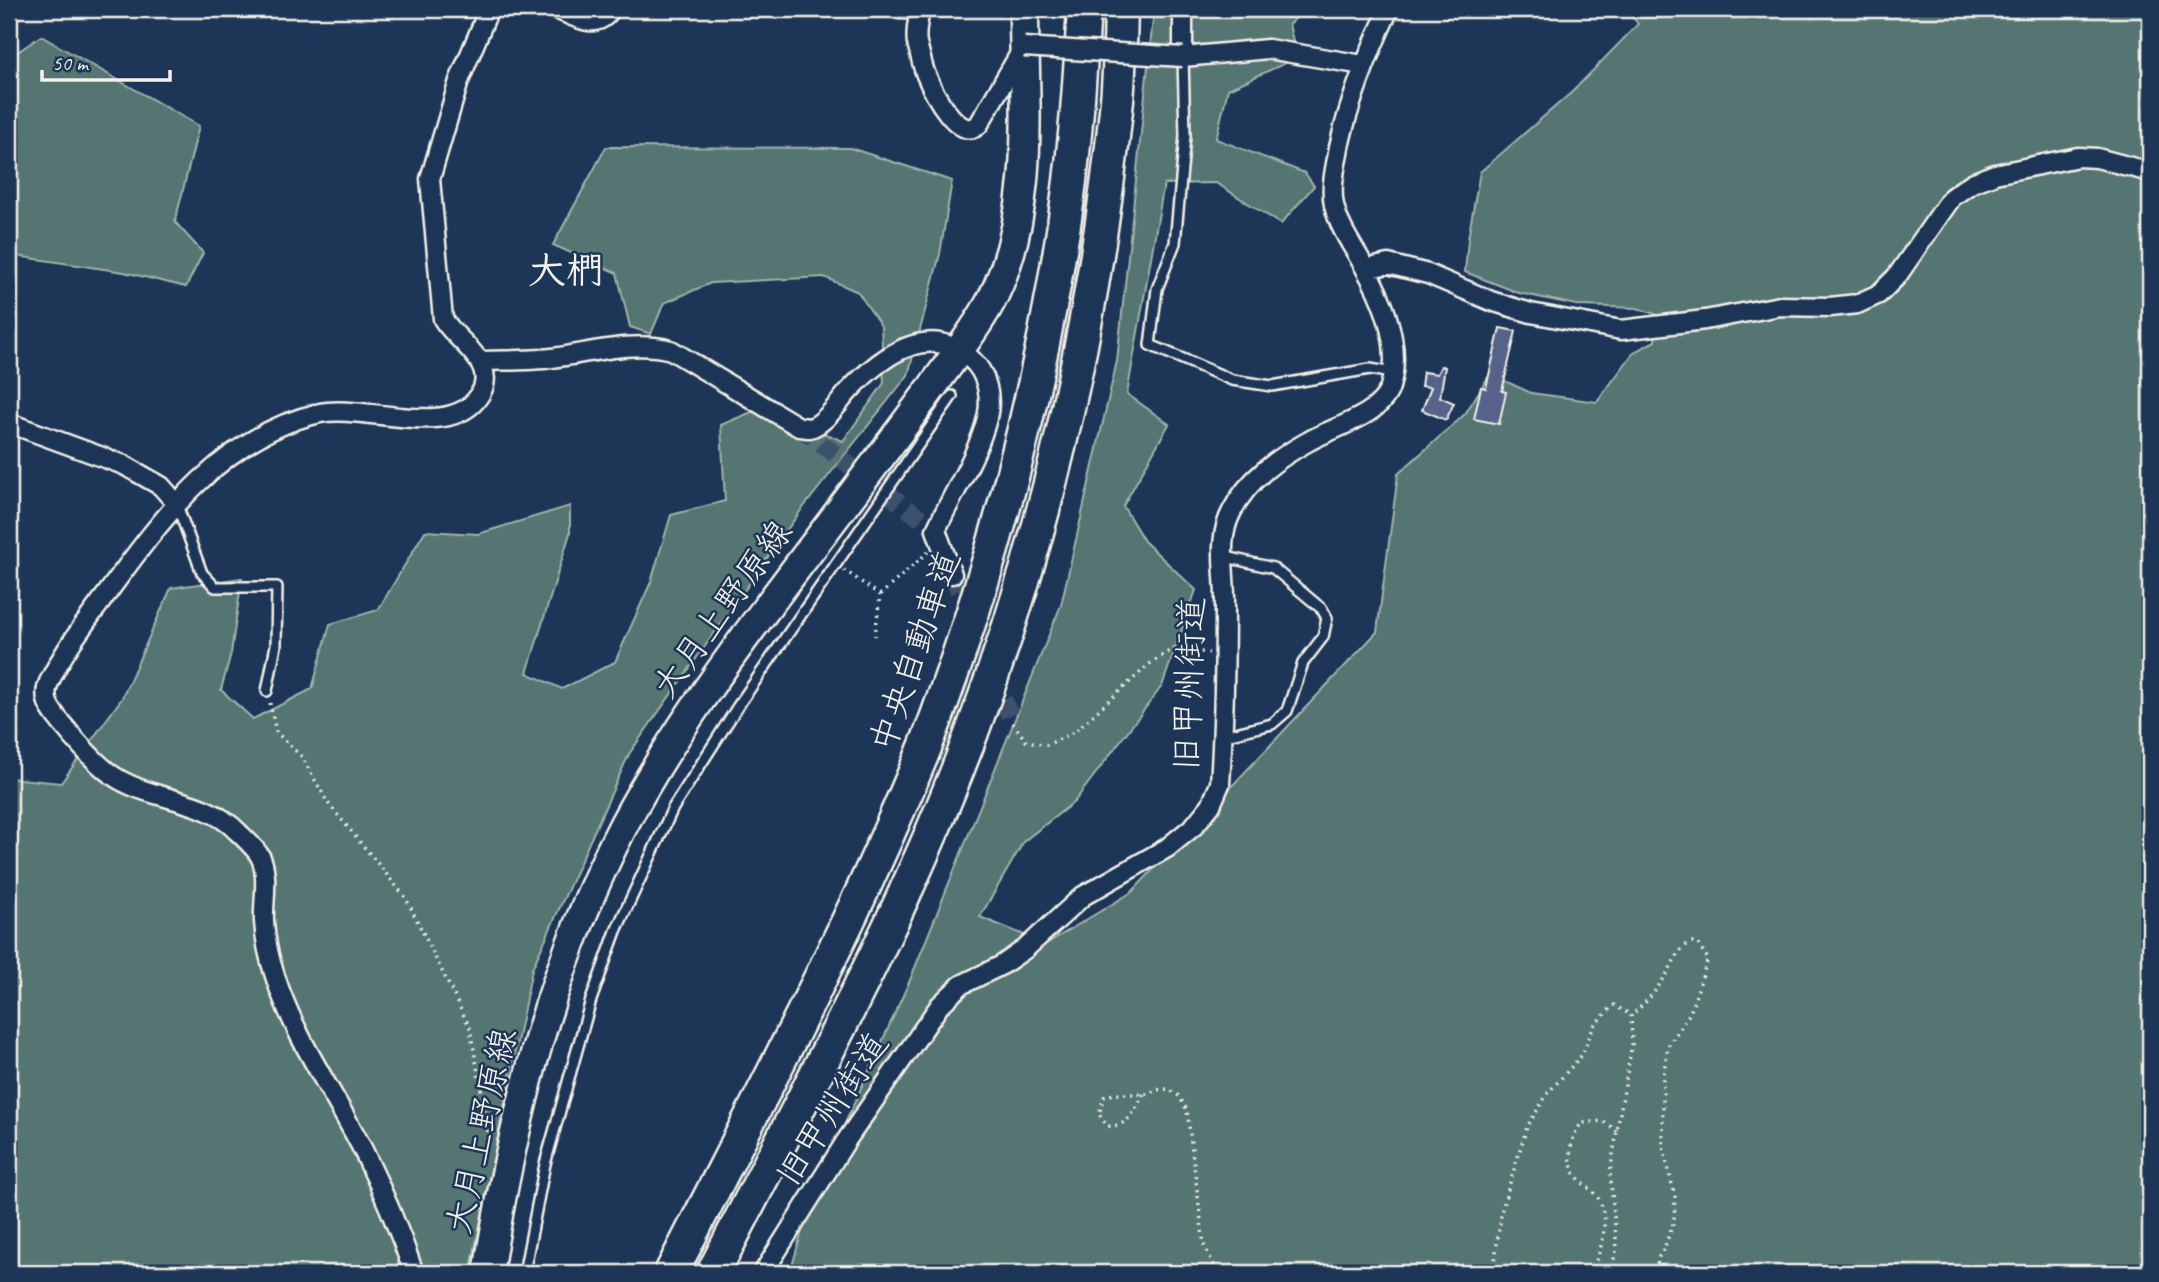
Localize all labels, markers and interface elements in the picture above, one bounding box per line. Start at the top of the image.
scale bar [42,38,170,82]
text: 50 m [52,50,90,76]
district label: 大椚 [528,247,604,294]
street label: 大月上野原線 [642,511,802,707]
street label: 中央自動車道 [860,544,970,758]
street label: 旧甲州街道 [1163,596,1215,772]
street label: 旧甲州街道 [765,1023,899,1195]
street label: 大月上野原線 [435,1024,527,1238]

